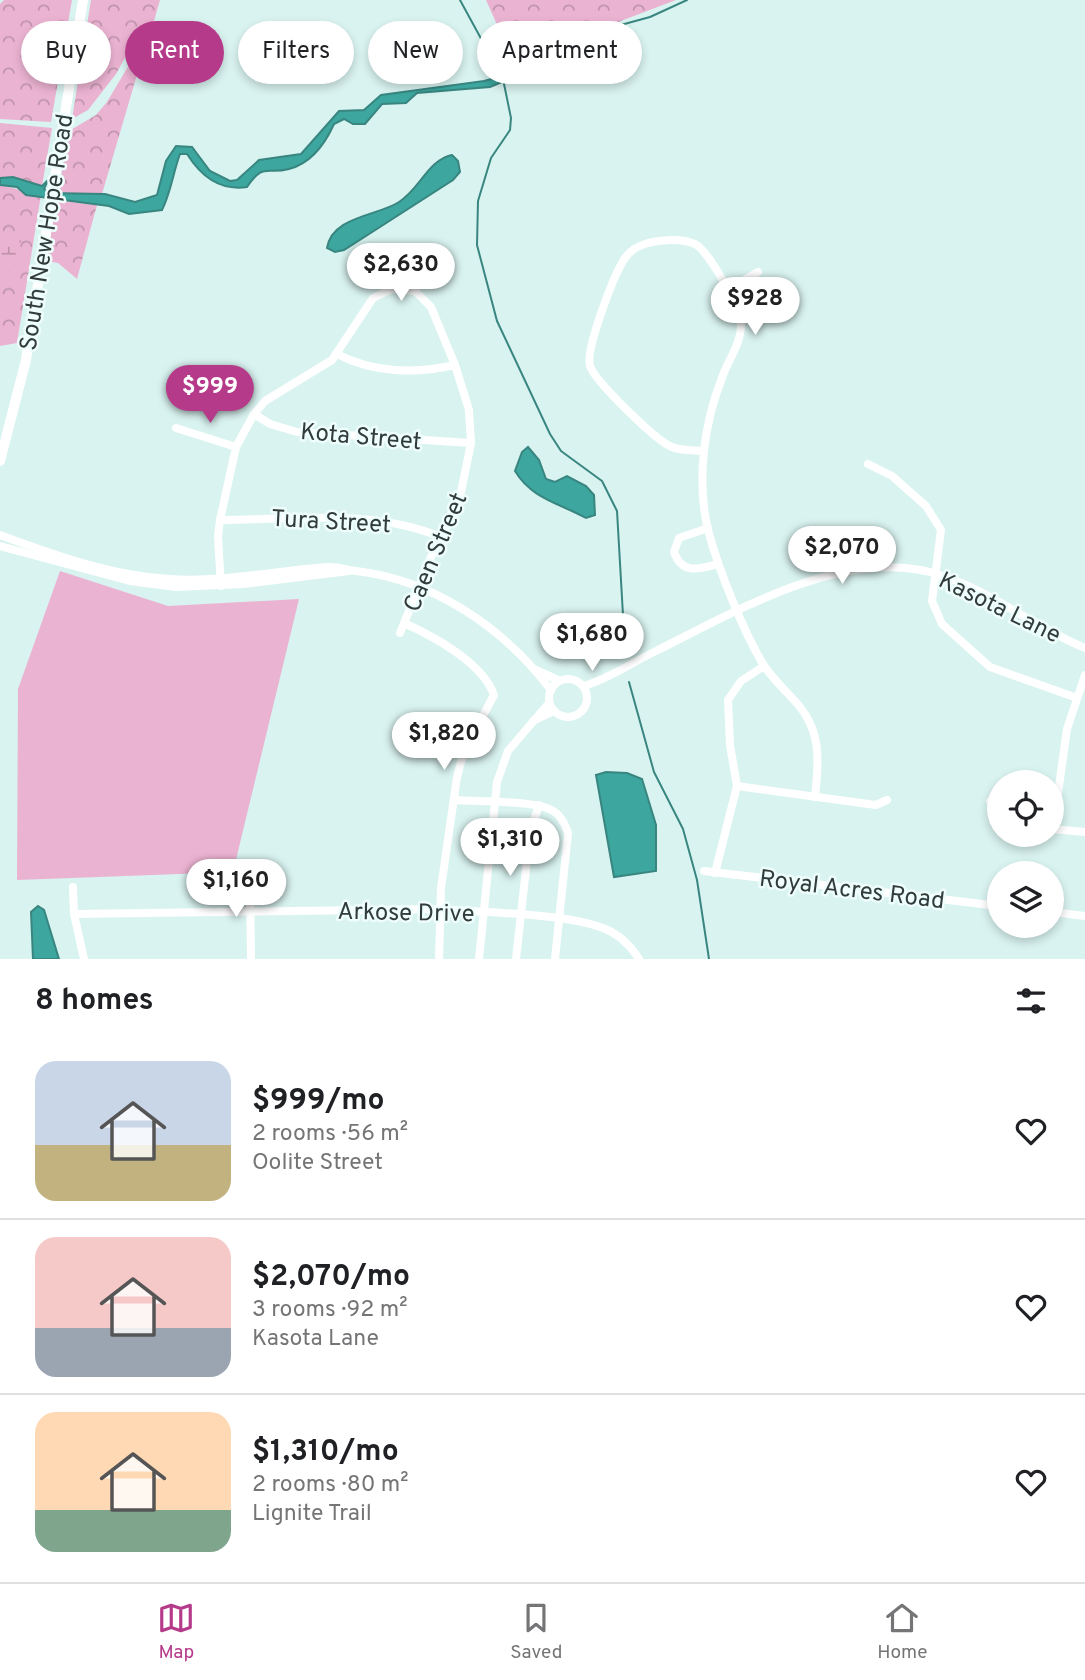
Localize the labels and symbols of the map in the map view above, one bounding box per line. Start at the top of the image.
street label: South New Hope Road [14,112,82,353]
pin: $2,630 [344,244,458,303]
pin: $928 [714,278,796,337]
pin: $999 [169,366,251,425]
street label: Kota Street [299,418,423,458]
street label: Caen Street [398,489,475,617]
street label: Tura Street [270,505,392,541]
pin: $2,070 [785,526,899,586]
street label: Kasota Lane [933,566,1065,651]
pin: $1,680 [535,614,649,673]
pin: $1,820 [387,712,501,772]
pin: $1,310 [453,818,567,878]
pin: $1,160 [179,860,293,919]
street label: Royal Acres Road [757,865,946,917]
street label: Arkose Drive [337,898,475,930]

